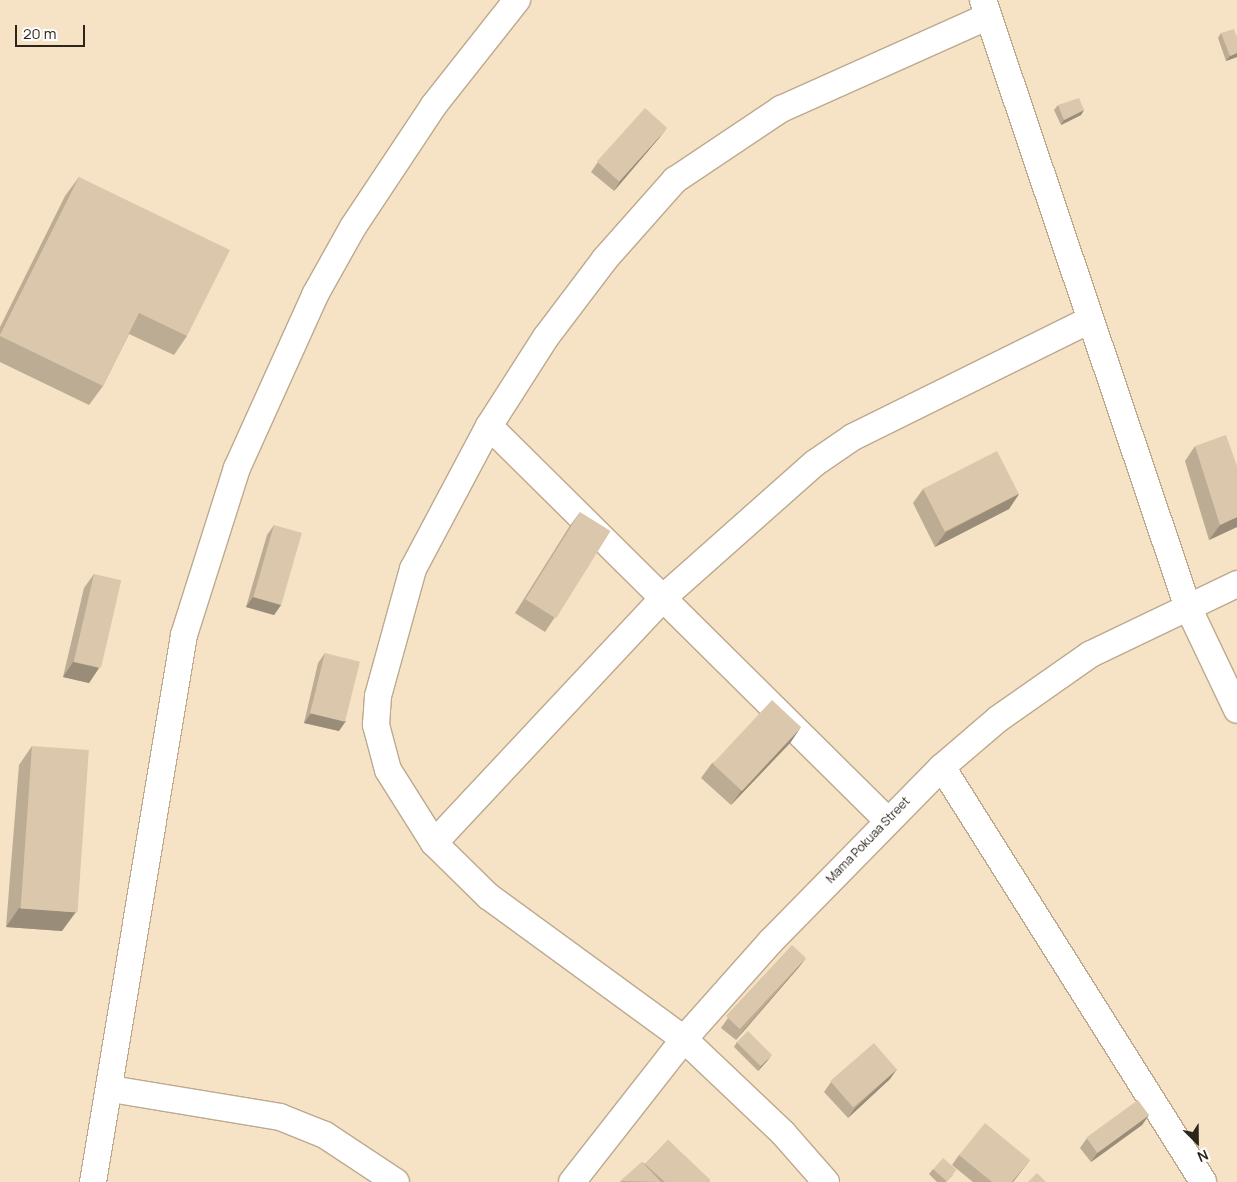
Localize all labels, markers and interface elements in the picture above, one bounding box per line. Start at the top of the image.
scale bar [18,15,88,47]
text: 20 m [23,23,56,44]
street label: Mama Pokuaa Street [823,794,913,886]
north arrow [1172,1117,1222,1167]
text: N [1195,1146,1211,1167]

